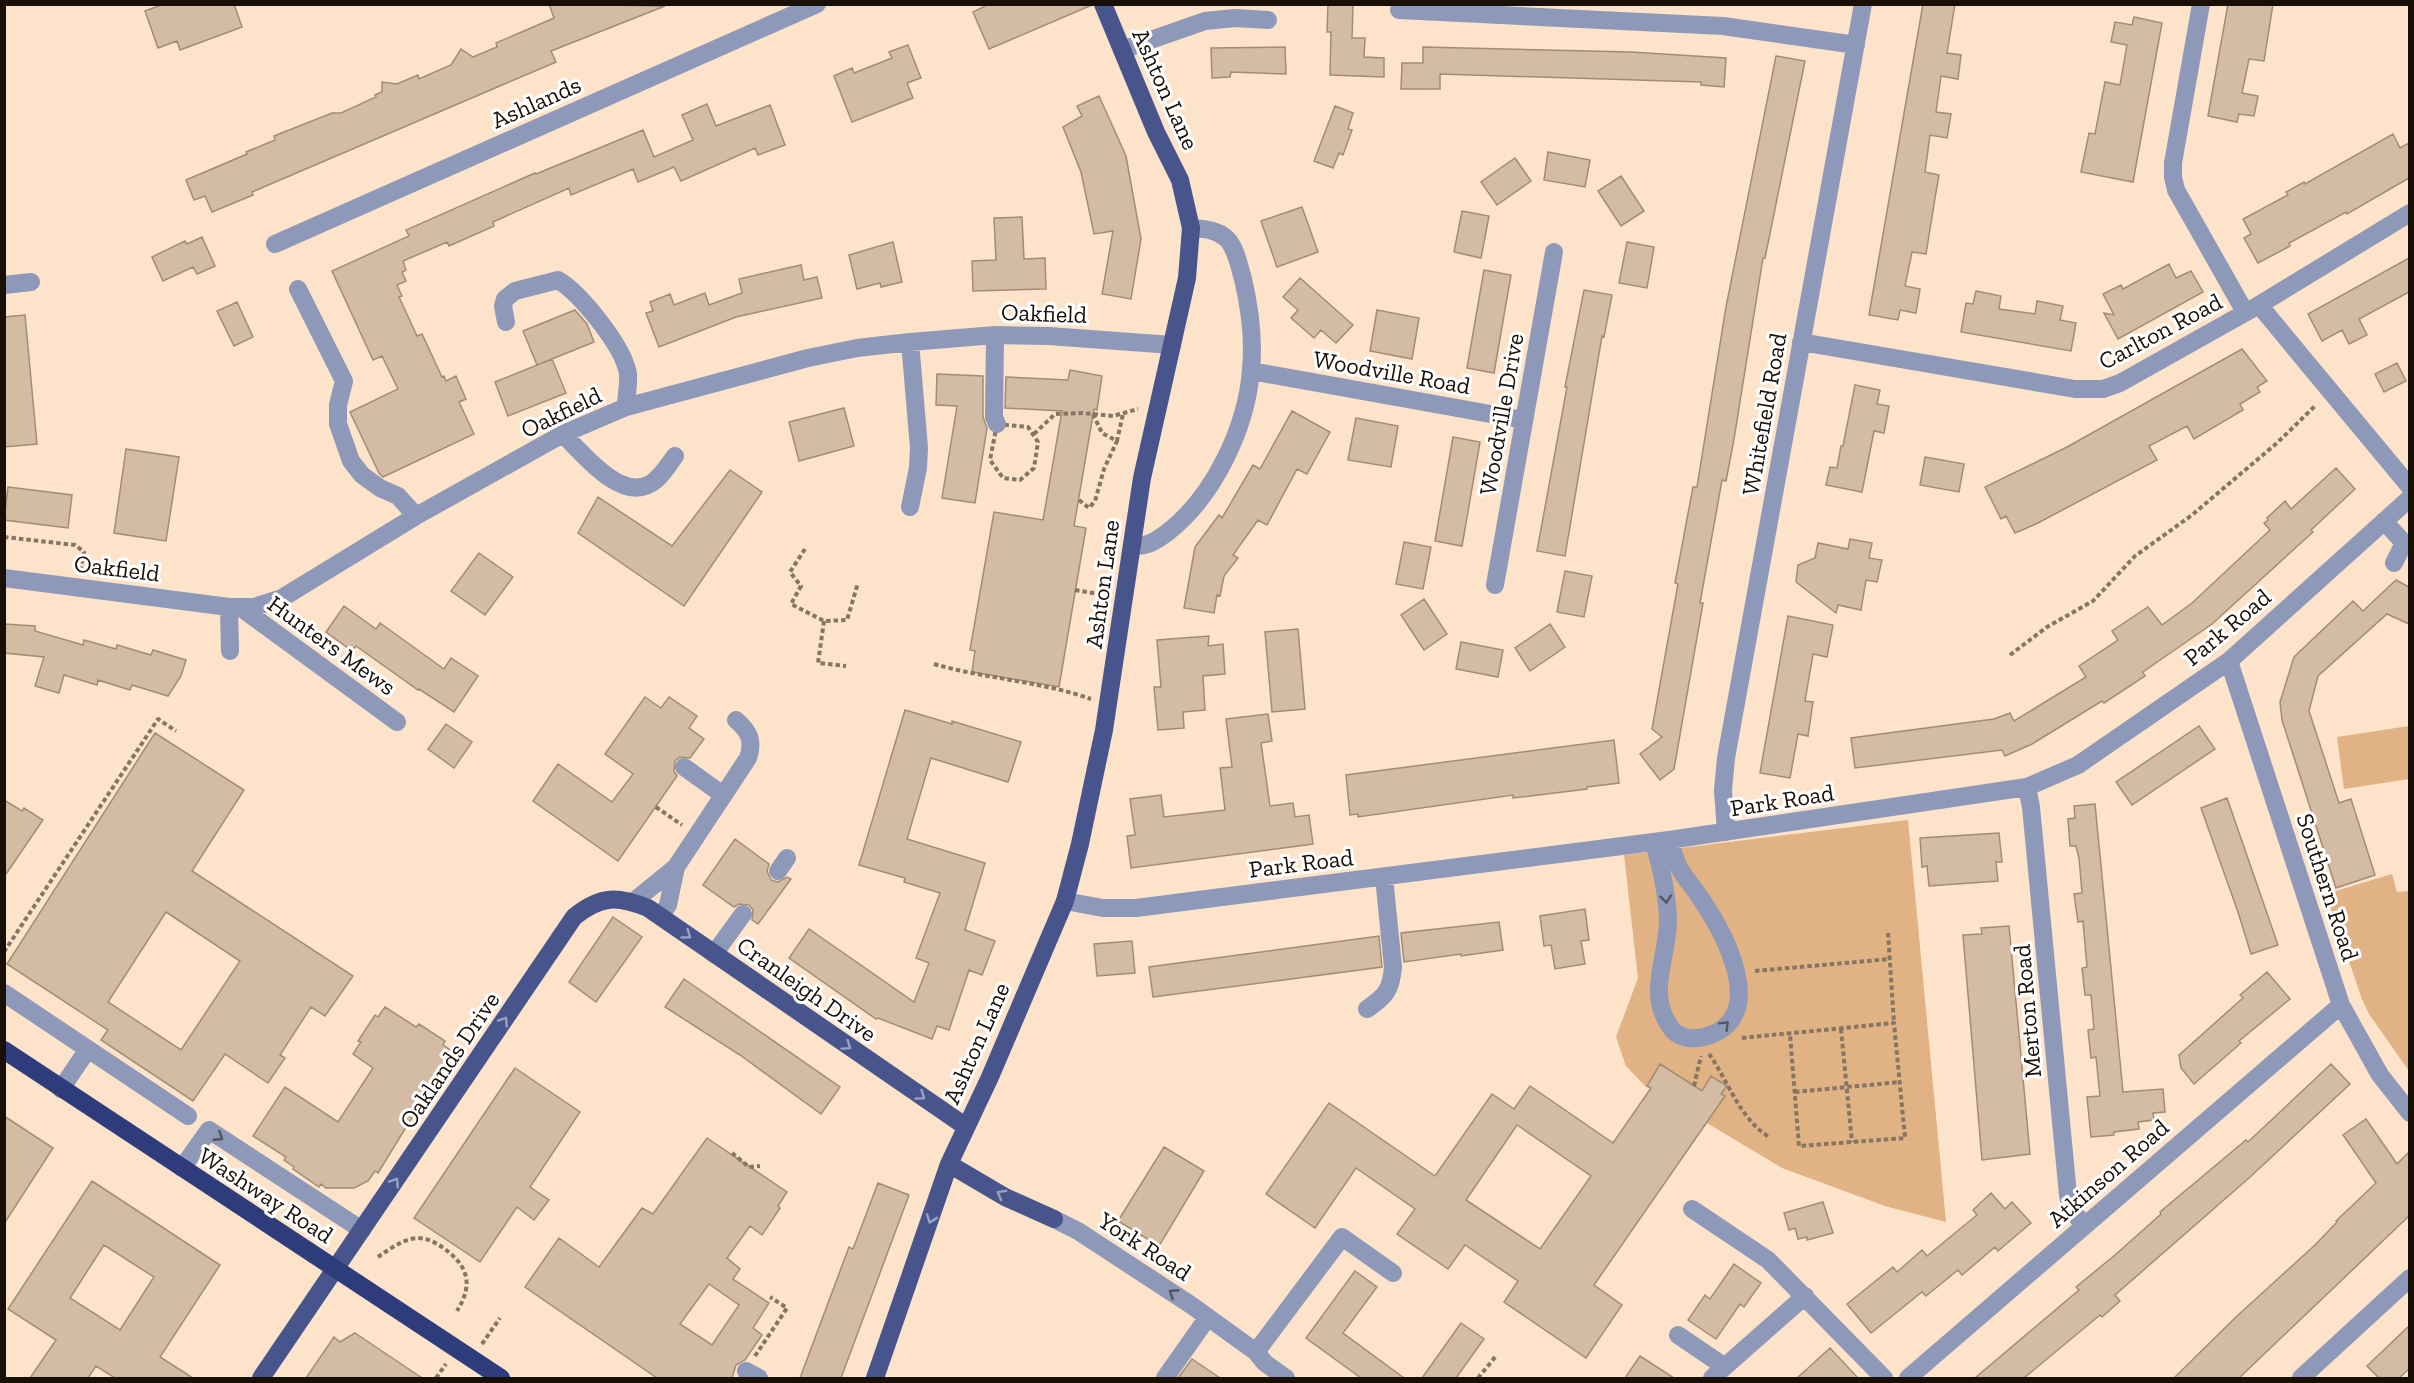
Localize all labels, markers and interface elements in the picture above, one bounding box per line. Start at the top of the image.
street label: Ashton Lane [1126,24,1206,154]
street label: Ashlands [487,69,585,135]
street label: Carlton Road [2093,286,2227,376]
street label: Oakfield [1001,297,1087,329]
street label: Woodville Drive [1472,331,1530,497]
street label: Whitefield Road [1735,331,1793,497]
street label: Woodville Road [1311,344,1473,400]
street label: Oakfield [516,380,606,444]
street label: Ashton Lane [1079,518,1125,650]
street label: Oakfield [73,548,161,588]
street label: Park Road [2178,582,2276,672]
street label: Hunters Mews [262,589,402,701]
street label: Park Road [1728,777,1836,823]
street label: Southern Road [2291,810,2365,964]
street label: Park Road [1247,842,1355,884]
one-way arrow [1659,895,1672,904]
one-way arrow [681,927,692,938]
street label: Cranleigh Drive [732,930,882,1048]
street label: Merton Road [2007,943,2047,1079]
street label: Ashton Lane [936,978,1016,1108]
street label: Oaklands Drive [393,986,505,1134]
one-way arrow [497,1016,508,1027]
one-way arrow [1718,1021,1729,1032]
one-way arrow [841,1039,852,1050]
one-way arrow [914,1089,925,1100]
street label: Atkinson Road [2042,1113,2174,1233]
one-way arrow [212,1130,223,1141]
street label: Washway Road [193,1141,339,1249]
one-way arrow [388,1178,399,1189]
one-way arrow [997,1190,1008,1201]
street label: York Road [1092,1205,1197,1287]
one-way arrow [925,1213,938,1224]
one-way arrow [1169,1289,1180,1300]

